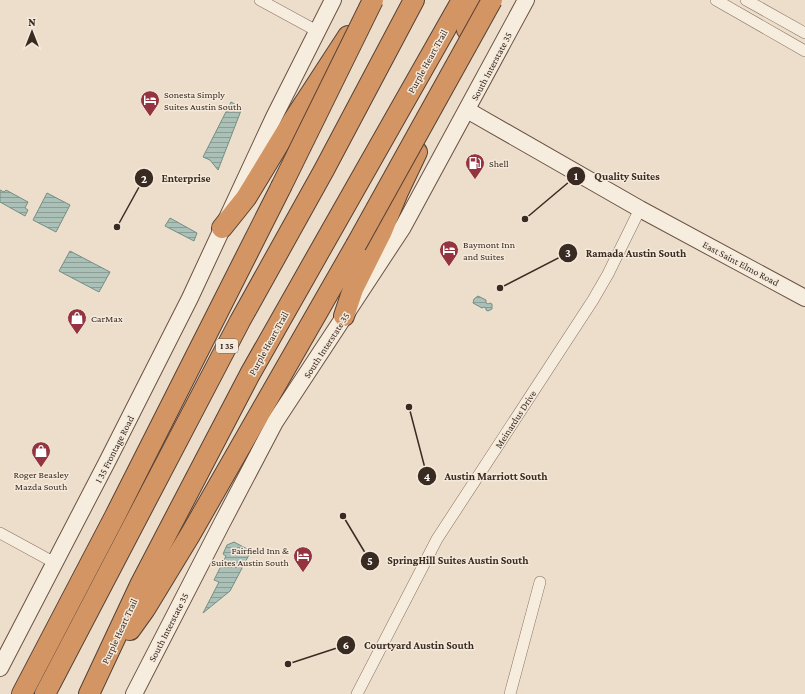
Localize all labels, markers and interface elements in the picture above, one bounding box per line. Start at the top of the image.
north arrow [12,12,52,52]
text: N [28,16,36,28]
street label: Purple Heart Trail [405,27,450,95]
street label: South Interstate 35 [469,30,514,102]
hotel icon: Sonesta Simply Suites Austin South [139,89,161,117]
place label: Sonesta Simply Suites Austin South [164,89,242,112]
fuel station icon: Shell [464,152,486,180]
place label: Shell [489,158,509,169]
callout: Quality Suites [566,164,668,187]
callout: Enterprise [134,167,219,190]
text: 1 [574,169,579,183]
text: Quality Suites [594,170,660,182]
text: 2 [141,172,147,186]
text: Enterprise [161,172,211,184]
hotel icon: Baymont Inn and Suites [438,239,460,267]
place label: Baymont Inn and Suites [463,239,516,262]
street label: East Saint Elmo Road [701,239,781,289]
callout: Ramada Austin South [558,241,695,264]
text: 3 [565,246,571,260]
text: Ramada Austin South [586,247,687,259]
shop icon: CarMax [66,307,88,335]
street label: Purple Heart Trail [246,309,291,377]
street label: South Interstate 35 [301,310,352,380]
place label: CarMax [91,313,123,324]
road number: I 35 [216,339,238,353]
street label: Meinardus Drive [493,388,539,450]
street label: I 35 Frontage Road [93,413,136,485]
shop icon: Roger Beasley Mazda South [30,440,52,468]
callout: Austin Marriott South [417,465,556,488]
place label: Roger Beasley Mazda South [13,469,69,492]
text: 4 [424,470,431,484]
text: Austin Marriott South [443,470,548,482]
place label: Fairfield Inn & Suites Austin South [211,545,290,568]
hotel icon: Fairfield Inn & Suites Austin South [292,545,314,573]
callout: SpringHill Suites Austin South [360,549,537,572]
text: 5 [367,554,373,568]
text: SpringHill Suites Austin South [387,554,529,566]
street label: South Interstate 35 [146,591,191,663]
street label: Purple Heart Trail [99,596,140,666]
callout: Courtyard Austin South [336,633,482,656]
text: 6 [343,638,349,652]
text: Courtyard Austin South [364,639,475,651]

